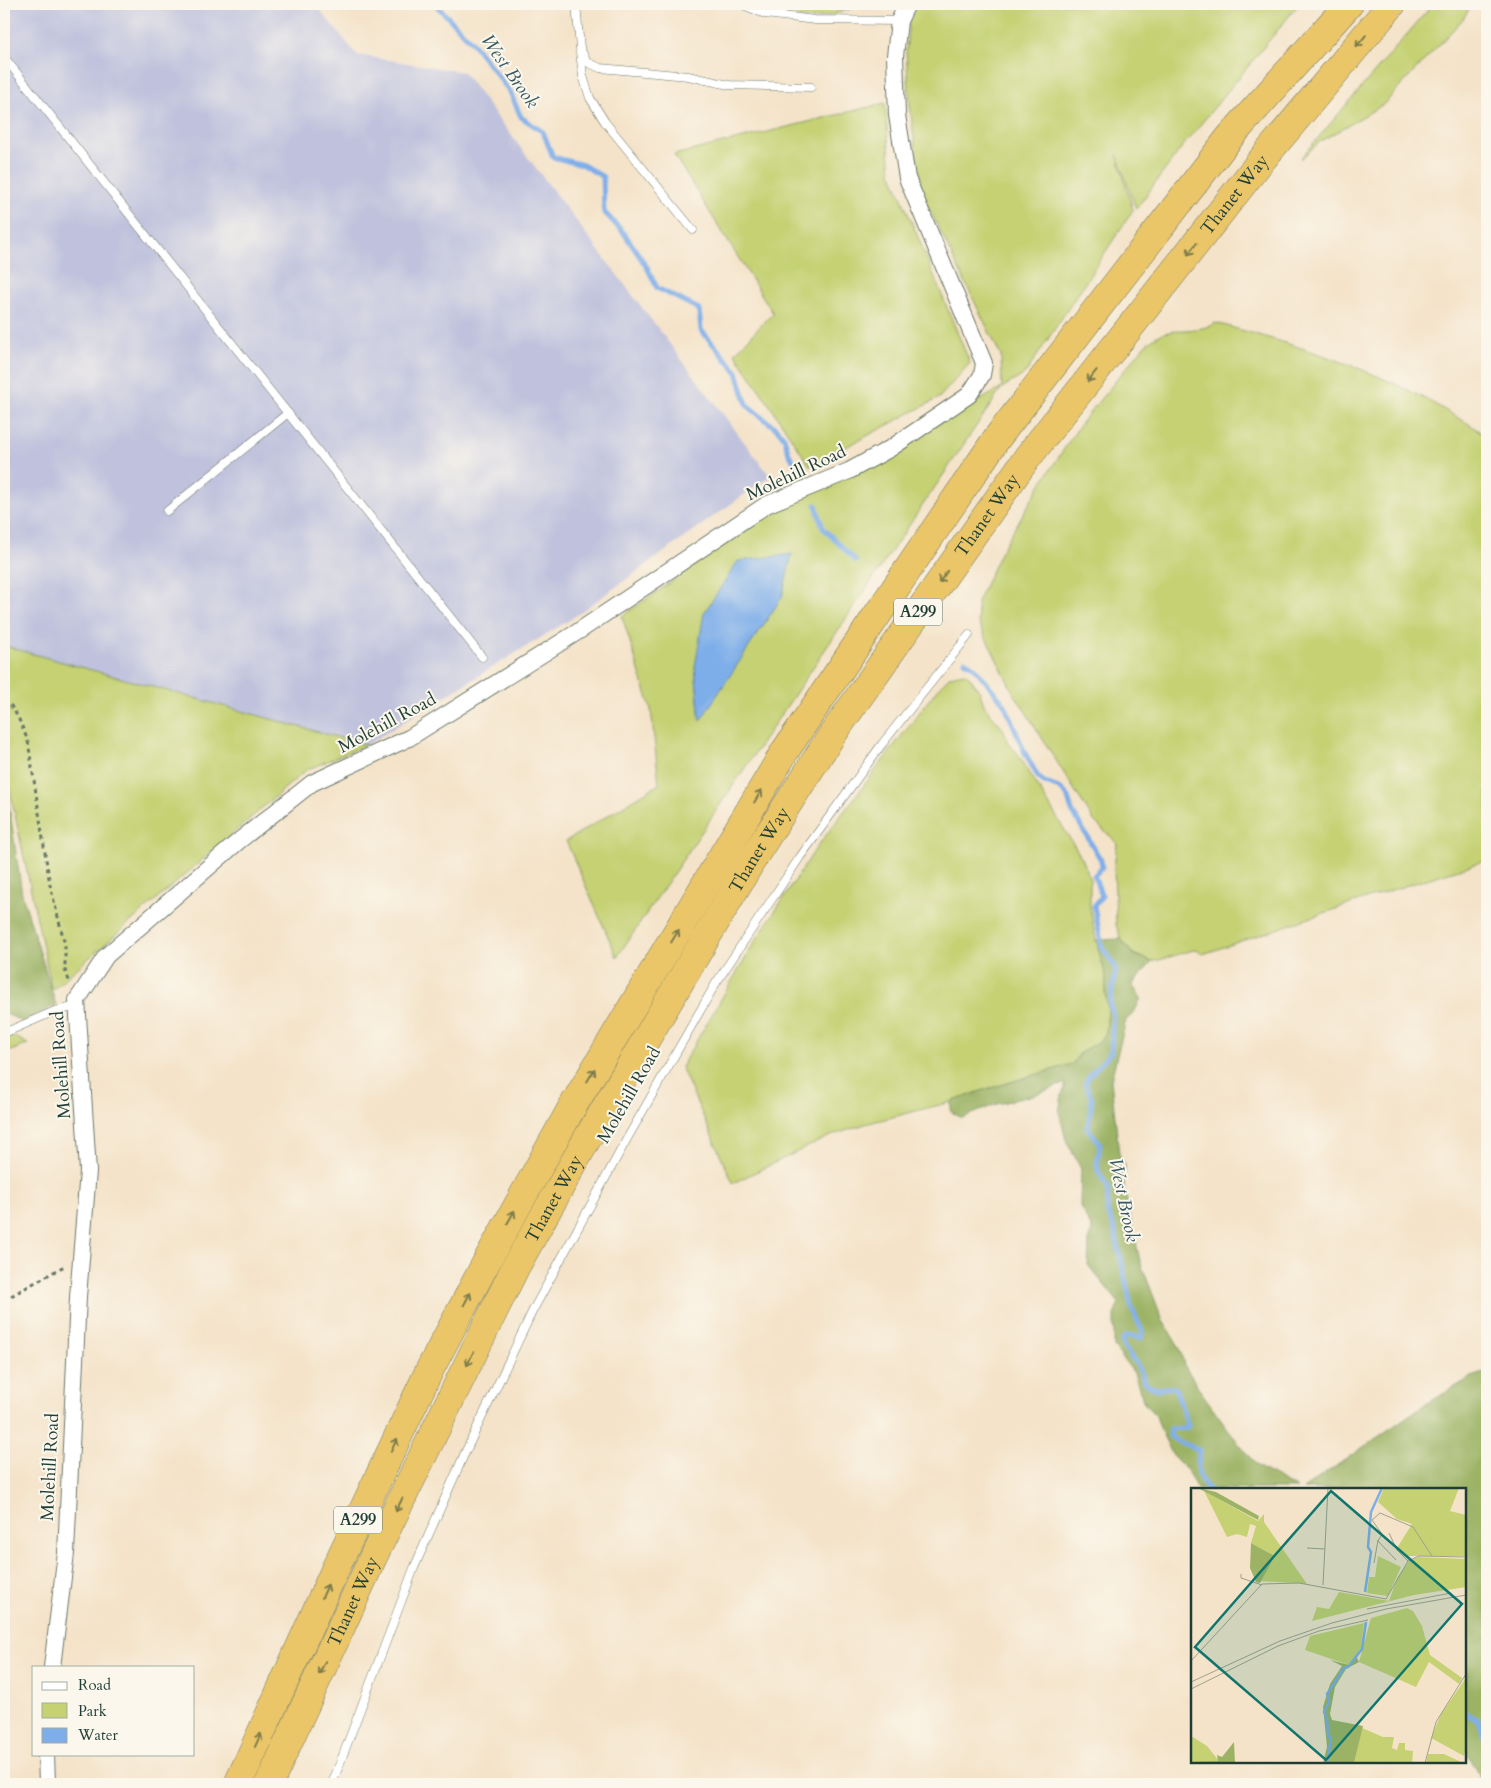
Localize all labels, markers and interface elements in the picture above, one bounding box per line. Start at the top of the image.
water label: West Brook [475,29,546,114]
one-way arrow [1355,35,1366,48]
street label: Thanet Way [1195,148,1274,240]
one-way arrow [1187,242,1198,255]
one-way arrow [1086,370,1097,383]
street label: Molehill Road [742,439,851,507]
street label: Thanet Way [949,468,1025,562]
one-way arrow [938,570,948,584]
road number: A299 [894,598,942,626]
street label: Molehill Road [333,686,441,759]
one-way arrow [754,790,764,804]
street label: Thanet Way [723,801,796,897]
one-way arrow [670,929,680,943]
street label: Molehill Road [45,1010,77,1120]
street label: Molehill Road [591,1042,667,1148]
one-way arrow [587,1069,597,1083]
street label: Thanet Way [519,1150,588,1247]
water label: West Brook [1102,1155,1146,1245]
one-way arrow [507,1210,517,1224]
one-way arrow [463,1292,472,1307]
one-way arrow [465,1352,475,1367]
street label: Molehill Road [35,1412,65,1522]
one-way arrow [390,1437,400,1452]
inset map [1191,1488,1466,1763]
one-way arrow [394,1498,404,1513]
road number: A299 [334,1506,382,1534]
street label: Thanet Way [321,1552,385,1651]
one-way arrow [320,1584,330,1599]
one-way arrow [317,1660,327,1675]
legend [32,1666,195,1756]
text: Road [78,1675,111,1695]
text: Park [78,1701,107,1721]
text: Water [77,1725,119,1745]
one-way arrow [254,1733,264,1748]

